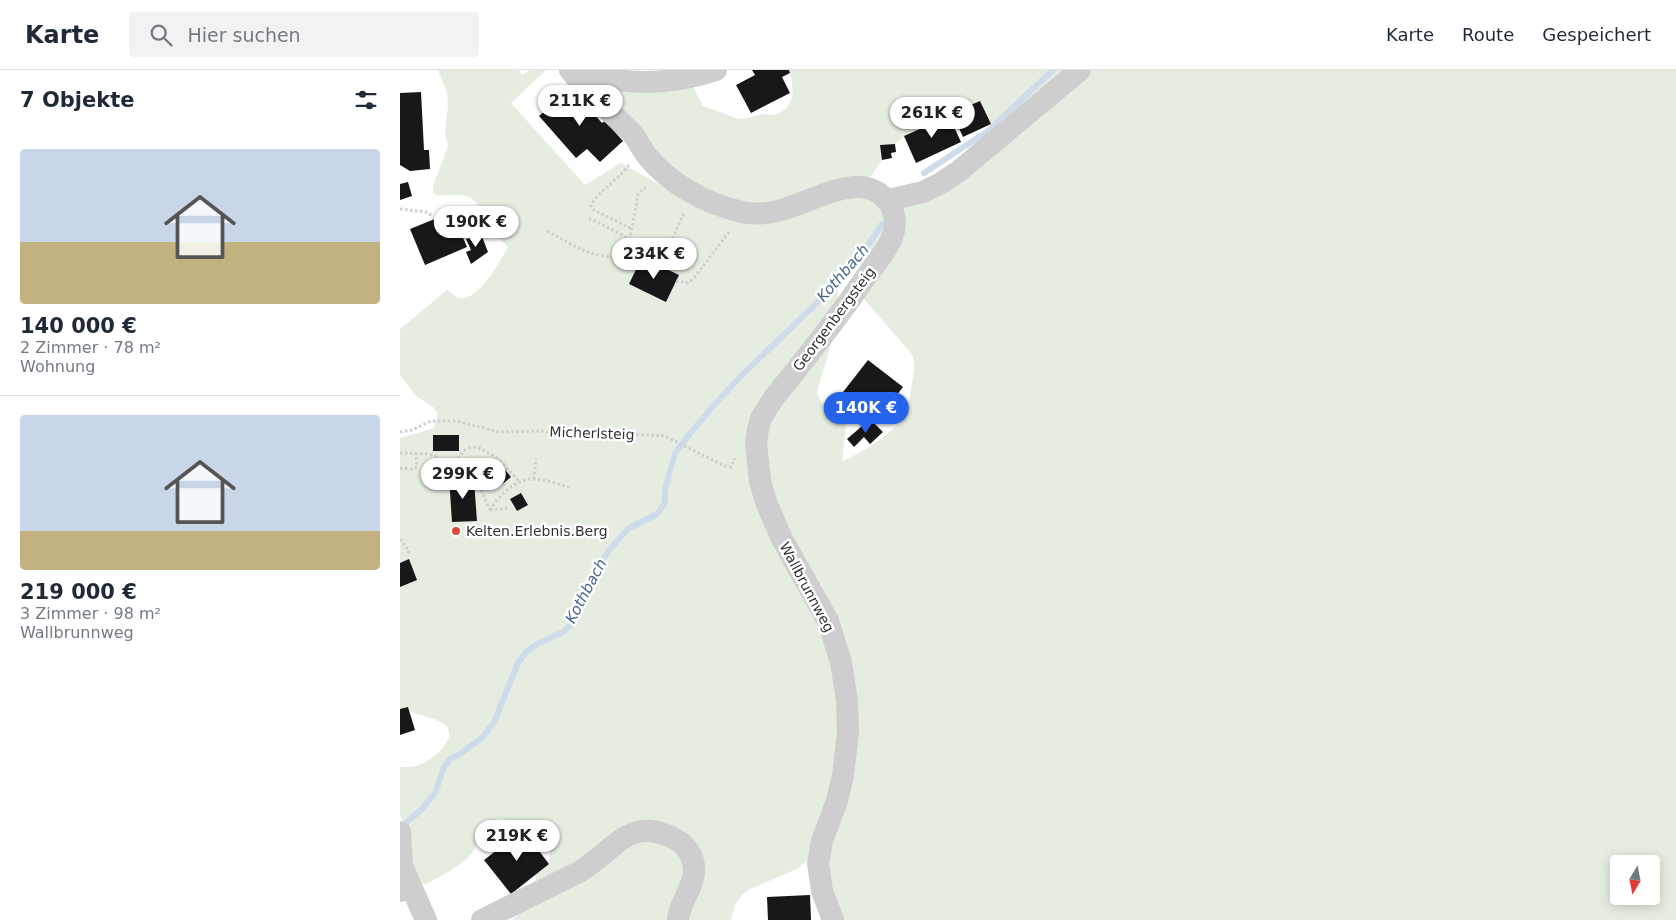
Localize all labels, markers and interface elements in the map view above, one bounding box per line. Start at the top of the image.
search box [129,12,479,57]
text: Karte [25,21,99,49]
icon: search [147,21,175,49]
text: Hier suchen [187,24,301,46]
text: Karte [1386,24,1434,45]
text: Route [1462,24,1514,45]
text: Gespeichert [1542,24,1651,45]
pin: 211K € [539,85,621,127]
icon: filters [352,86,380,114]
text: 7 Objekte [20,88,135,112]
text: 211K € [549,91,611,110]
pin: 261K € [891,97,973,139]
text: 261K € [901,103,963,122]
icon: home [155,182,245,272]
pin: 190K € [435,206,517,248]
text: 190K € [445,212,507,231]
pin: 234K € [613,238,695,280]
water label: Kothbach [813,241,873,305]
text: 234K € [623,244,685,263]
street label: Georgenbergsteig [790,264,878,374]
text: 140 000 € [20,314,137,338]
text: 2 Zimmer · 78 m² [20,338,161,357]
text: Wohnung [20,357,95,376]
pin: 140K € [825,392,907,434]
text: 140K € [835,398,897,417]
street label: Micherlsteig [549,424,635,442]
icon: home [155,447,245,537]
pin: 299K € [422,458,504,500]
text: 299K € [432,464,494,483]
place label: Kelten.Erlebnis.Berg [466,523,608,539]
marker: Kelten.Erlebnis.Berg [450,525,462,537]
street label: Wallbrunnweg [777,539,837,635]
water label: Kothbach [562,556,610,626]
text: 219 000 € [20,580,137,604]
text: 3 Zimmer · 98 m² [20,604,161,623]
text: Wallbrunnweg [20,623,134,642]
pin: 219K € [476,820,558,862]
text: 219K € [486,826,548,845]
north arrow [1610,855,1660,905]
map controls [1610,855,1660,905]

